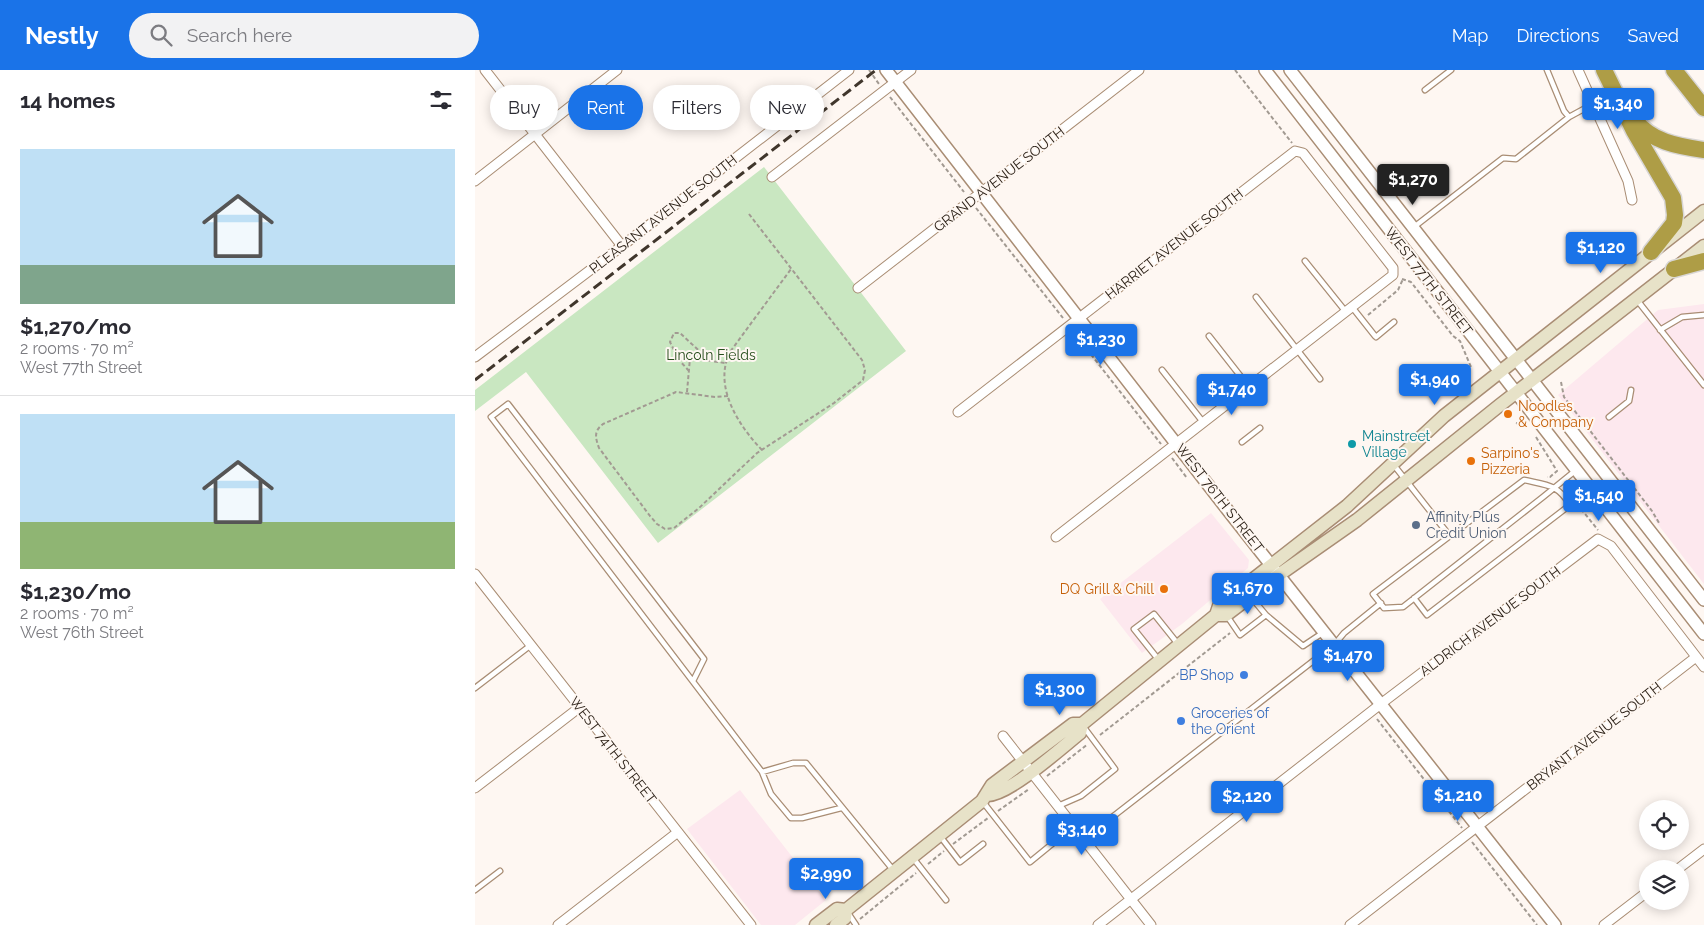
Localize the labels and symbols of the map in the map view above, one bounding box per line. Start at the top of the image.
pin: $1,340 [1577,88,1659,130]
street label: GRAND AVENUE SOUTH [931,123,1067,235]
street label: PLEASANT AVENUE SOUTH [586,151,740,277]
pin: $1,270 [1372,164,1454,206]
street label: HARRIET AVENUE SOUTH [1102,185,1246,303]
street label: WEST 77TH STREET [1382,224,1476,338]
pin: $1,120 [1560,232,1642,274]
pin: $1,230 [1060,324,1142,366]
park label: Lincoln Fields [666,347,756,363]
pin: $1,940 [1394,364,1476,406]
pin: $1,740 [1191,374,1273,416]
place label: Noodles & Company [1518,398,1594,430]
marker: Noodles & Company [1502,408,1514,420]
place label: Mainstreet Village [1362,428,1431,460]
marker: Mainstreet Village [1346,438,1358,450]
street label: WEST 76TH STREET [1173,441,1268,556]
place label: Sarpino's Pizzeria [1481,445,1540,477]
marker: Sarpino's Pizzeria [1465,455,1477,467]
pin: $1,540 [1558,480,1640,522]
place label: Affinity Plus Credit Union [1426,509,1507,541]
marker: Affinity Plus Credit Union [1410,519,1422,531]
street label: ALDRICH AVENUE SOUTH [1417,563,1563,679]
pin: $1,670 [1207,572,1289,615]
place label: DQ Grill & Chill [1060,581,1154,597]
marker: DQ Grill & Chill [1158,583,1170,595]
pin: $1,470 [1307,640,1389,682]
place label: BP Shop [1179,667,1234,683]
marker: BP Shop [1238,669,1250,681]
pin: $1,300 [1019,674,1101,716]
street label: BRYANT AVENUE SOUTH [1524,679,1664,793]
street label: WEST 74TH STREET [566,693,660,807]
place label: Groceries of the Orient [1191,705,1271,737]
marker: Groceries of the Orient [1175,715,1187,727]
pin: $2,120 [1206,780,1288,823]
pin: $1,210 [1417,780,1499,822]
pin: $3,140 [1041,814,1123,856]
pin: $2,990 [785,858,867,900]

